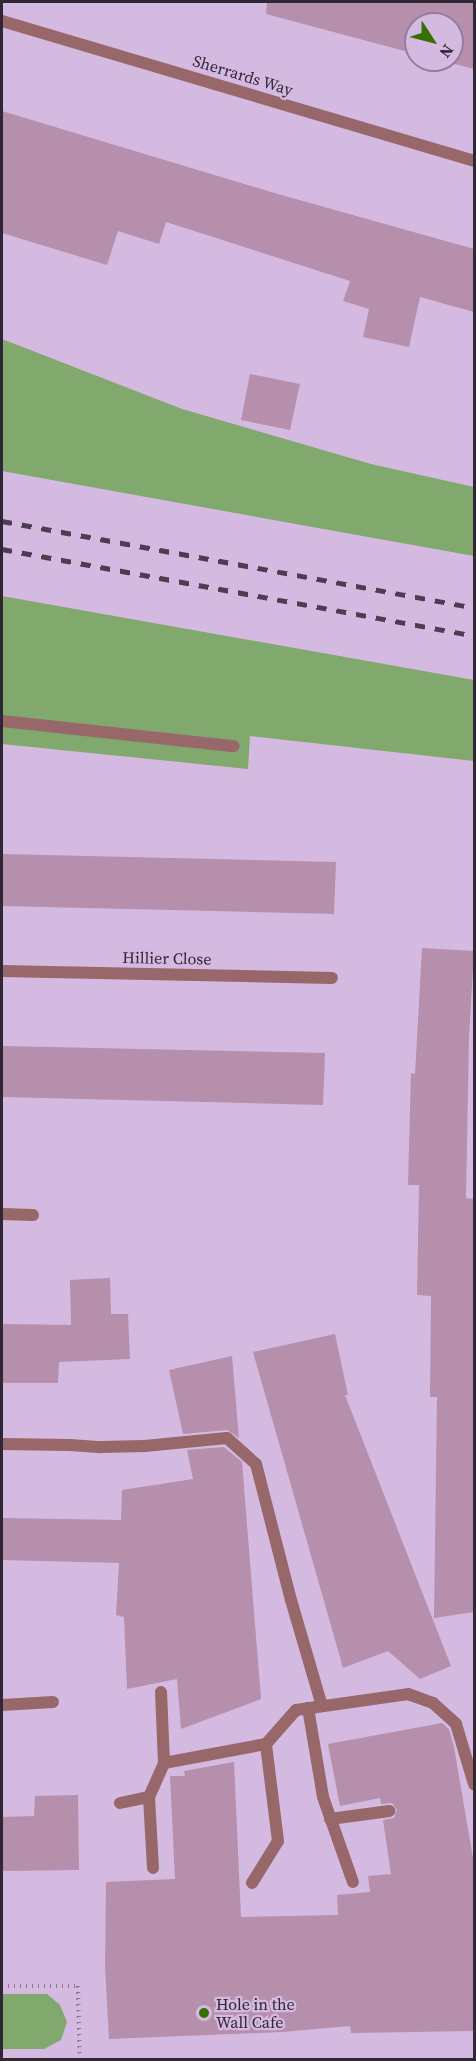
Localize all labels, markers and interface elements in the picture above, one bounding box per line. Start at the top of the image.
north arrow [404,12,464,72]
text: N [435,40,459,63]
street label: Sherrards Way [190,51,296,99]
street label: Hillier Close [122,948,212,968]
place label: Hole in the Wall Cafe [216,1994,295,2032]
marker: Hole in the Wall Cafe [197,2006,211,2020]

